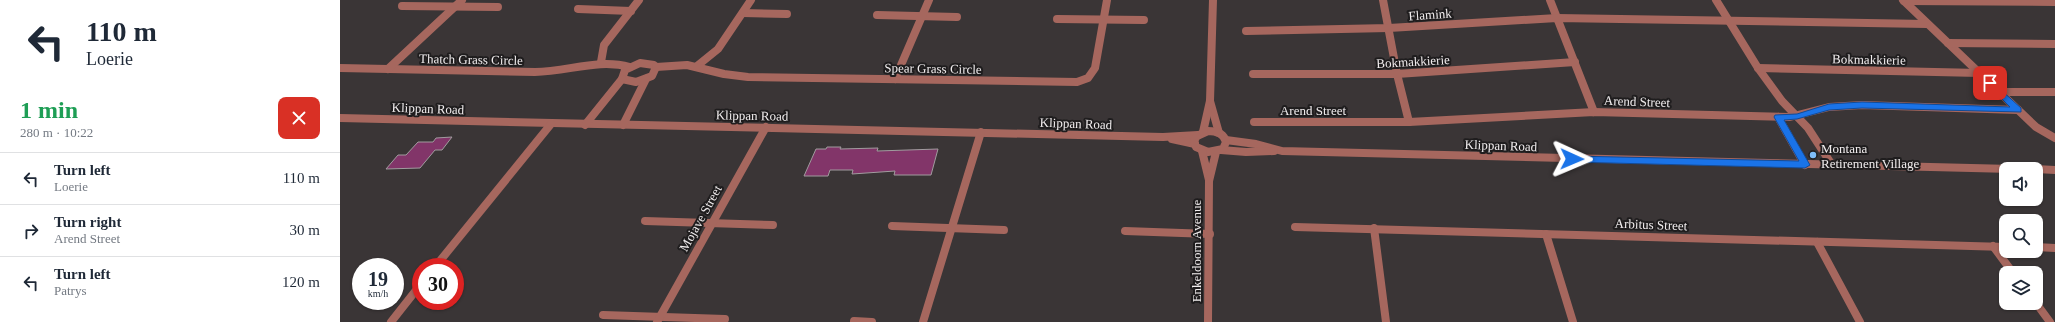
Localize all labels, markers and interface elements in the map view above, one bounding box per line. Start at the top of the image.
street label: Flamink [1408,5,1453,23]
icon: left [20,16,72,68]
text: 110 m [86,16,157,47]
text: Loerie [86,49,133,69]
street label: Thatch Grass Circle [419,51,523,68]
street label: Bokmakkierie [1832,51,1906,68]
street label: Bokmakkierie [1376,52,1450,71]
street label: Spear Grass Circle [884,60,982,77]
pin [1973,66,2007,100]
icon: arrive [1979,72,2001,94]
street label: Arend Street [1604,93,1671,110]
text: 1 min [20,97,78,123]
button: close [278,97,320,139]
street label: Klippan Road [391,100,465,117]
street label: Arend Street [1280,103,1346,118]
street label: Klippan Road [716,107,789,124]
street label: Klippan Road [1039,115,1113,132]
text: 280 m · 10:22 [20,125,93,140]
street label: Klippan Road [1464,137,1538,154]
position arrow [1551,138,1593,180]
place label: Montana Retirement Village [1821,141,1919,171]
marker: Montana Retirement Village [1808,150,1818,160]
text: Turn left [54,162,111,178]
map controls [1999,162,2043,310]
button: sound [1999,162,2043,206]
icon: left [20,168,42,190]
text: 110 m [283,170,320,186]
text: Loerie [54,179,88,194]
street label: Mojave Street [676,182,725,254]
street label: Enkeldoorn Avenue [1189,199,1204,302]
text: Turn right [54,214,121,230]
button: search [1999,214,2043,258]
street label: Arbitus Street [1614,216,1688,233]
icon: right [20,220,42,242]
text: 30 m [290,222,320,238]
text: Arend Street [54,231,120,246]
speed limit sign: 30 [412,258,464,310]
text: Turn left [54,266,111,282]
button: layers [1999,266,2043,310]
text: 19 [368,268,388,290]
icon: left [20,272,42,294]
text: 120 m [282,274,320,290]
text: Patrys [54,283,87,298]
text: km/h [368,288,388,299]

